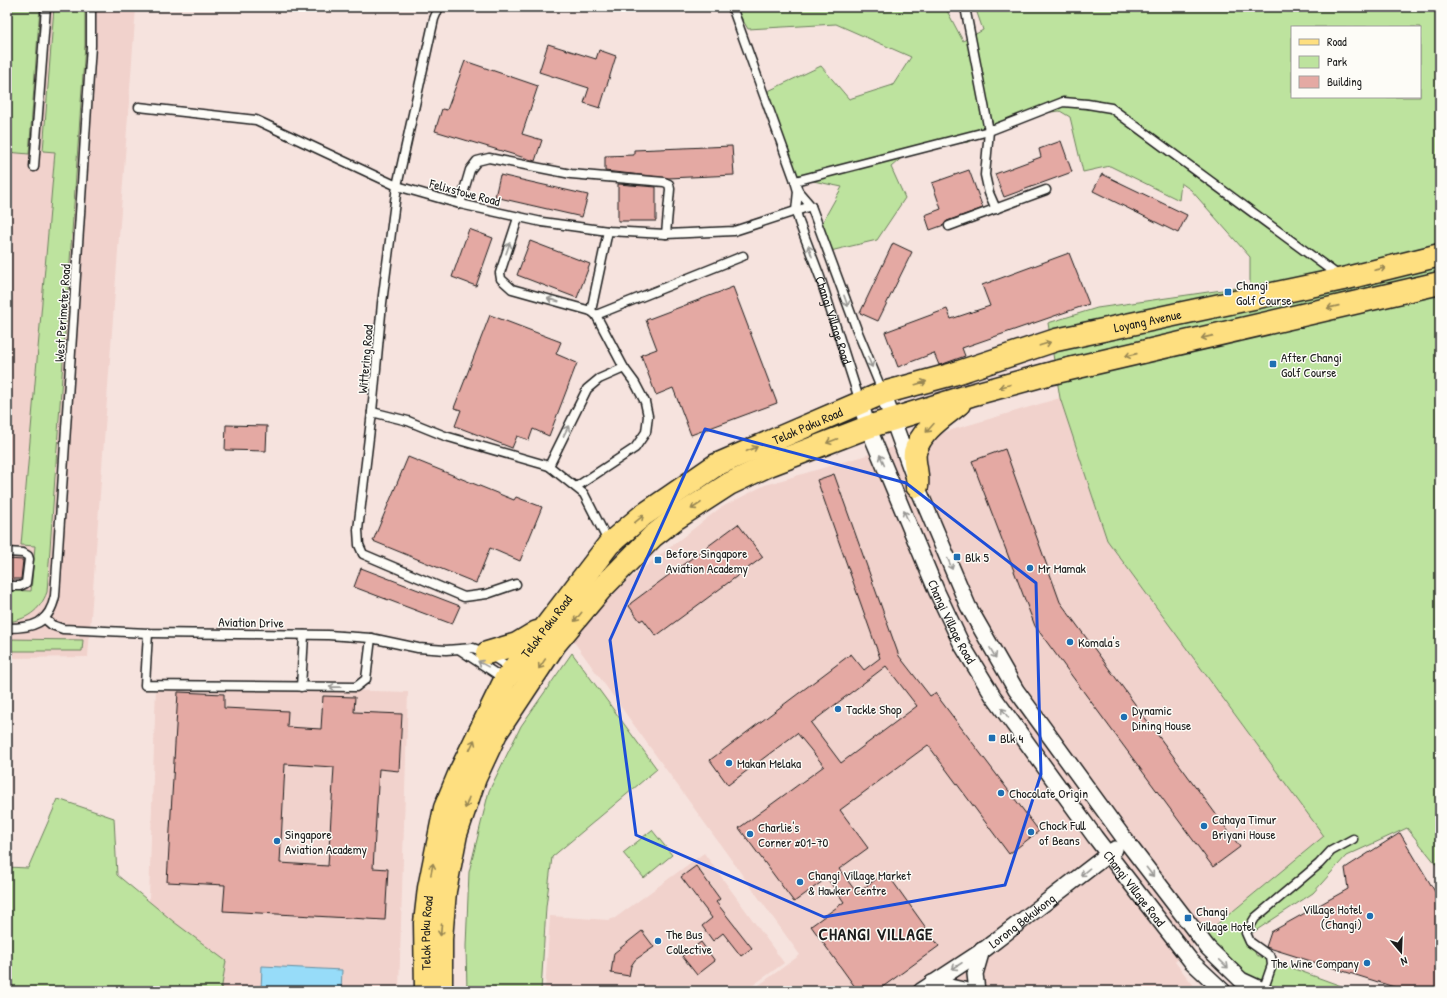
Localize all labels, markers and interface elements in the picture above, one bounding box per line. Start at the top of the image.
legend [1291,26,1421,98]
text: Road [1327,33,1347,50]
text: Park [1327,53,1347,70]
text: Building [1327,73,1362,90]
street label: Felixstowe Road [427,174,502,210]
one-way arrow [505,242,512,255]
one-way arrow [806,246,814,258]
street label: West Perimeter Road [50,264,74,362]
one-way arrow [1374,265,1387,273]
street label: Changi Village Road [811,274,856,366]
place label: Changi Golf Course [1236,276,1291,309]
marker: Changi Golf Course [1223,287,1233,297]
one-way arrow [843,294,851,306]
one-way arrow [547,296,560,304]
one-way arrow [1327,303,1340,311]
street label: Loyang Avenue [1112,305,1183,336]
street label: Wittering Road [353,324,377,394]
one-way arrow [1200,333,1213,341]
one-way arrow [1038,340,1051,347]
place label: After Changi Golf Course [1281,348,1342,381]
one-way arrow [1125,351,1138,359]
one-way arrow [867,355,875,367]
marker: After Changi Golf Course [1268,359,1278,369]
one-way arrow [914,379,927,386]
one-way arrow [998,383,1011,390]
street label: Telok Paku Road [769,403,845,449]
one-way arrow [925,423,934,434]
one-way arrow [563,425,570,437]
one-way arrow [826,437,838,445]
one-way arrow [746,445,758,452]
one-way arrow [878,454,885,466]
one-way arrow [690,502,702,510]
one-way arrow [902,511,909,523]
one-way arrow [634,514,644,523]
place label: Before Singapore Aviation Academy [666,544,749,577]
place label: Blk 5 [965,548,989,566]
marker: Blk 5 [952,552,962,562]
marker: Before Singapore Aviation Academy [653,555,663,565]
one-way arrow [946,557,954,569]
place label: Mr Mamak [1038,559,1086,577]
marker: Mr Mamak [1025,563,1035,573]
street label: Changi Village Road [924,577,980,667]
street label: Telok Paku Road [516,591,576,661]
street label: Aviation Drive [218,612,284,632]
one-way arrow [574,612,583,623]
place label: Komala's [1078,633,1120,651]
marker: Komala's [1065,637,1075,647]
one-way arrow [990,647,998,659]
one-way arrow [538,658,546,669]
one-way arrow [477,660,489,668]
one-way arrow [329,683,342,691]
place label: Tackle Shop [846,700,902,718]
place label: Dynamic Dining House [1132,701,1191,734]
marker: Tackle Shop [833,704,843,714]
one-way arrow [1001,708,1009,719]
marker: Dynamic Dining House [1119,712,1129,722]
place label: Blk 4 [1000,729,1023,747]
marker: Blk 4 [987,733,997,743]
one-way arrow [468,740,476,752]
place label: Makan Melaka [737,754,801,772]
marker: Makan Melaka [724,758,734,768]
place label: Chocolate Origin [1009,784,1088,802]
marker: Chocolate Origin [996,788,1006,798]
one-way arrow [462,796,470,808]
place label: Cahaya Timur Briyani House [1212,810,1276,843]
place label: Chock Full of Beans [1039,816,1086,849]
place label: Charlie's Corner #01-70 [758,818,829,851]
marker: Cahaya Timur Briyani House [1199,821,1209,831]
place label: Singapore Aviation Academy [285,825,368,858]
marker: Chock Full of Beans [1026,827,1036,837]
marker: Charlie's Corner #01-70 [745,829,755,839]
marker: Singapore Aviation Academy [272,836,282,846]
street label: Changi Village Road [1099,846,1170,930]
one-way arrow [429,862,437,875]
place label: Changi Village Market & Hawker Centre [808,866,912,899]
one-way arrow [1145,866,1154,877]
one-way arrow [1080,868,1091,877]
marker: Changi Village Market & Hawker Centre [795,877,805,887]
street label: Lorong Bekukong [985,889,1059,952]
street label: Telok Paku Road [416,895,437,971]
place label: Village Hotel (Changi) [1303,900,1363,933]
place label: Changi Village Hotel [1196,902,1256,935]
marker: Village Hotel (Changi) [1365,911,1375,921]
marker: Changi Village Hotel [1183,913,1193,923]
district label: CHANGI VILLAGE [819,922,933,945]
one-way arrow [438,923,445,936]
place label: The Bus Collective [666,925,712,958]
north arrow [1381,932,1421,972]
marker: The Bus Collective [653,936,663,946]
place label: The Wine Company [1271,954,1360,972]
text: N [1399,954,1409,969]
marker: The Wine Company [1362,958,1372,968]
one-way arrow [1219,960,1229,969]
one-way arrow [952,962,963,970]

